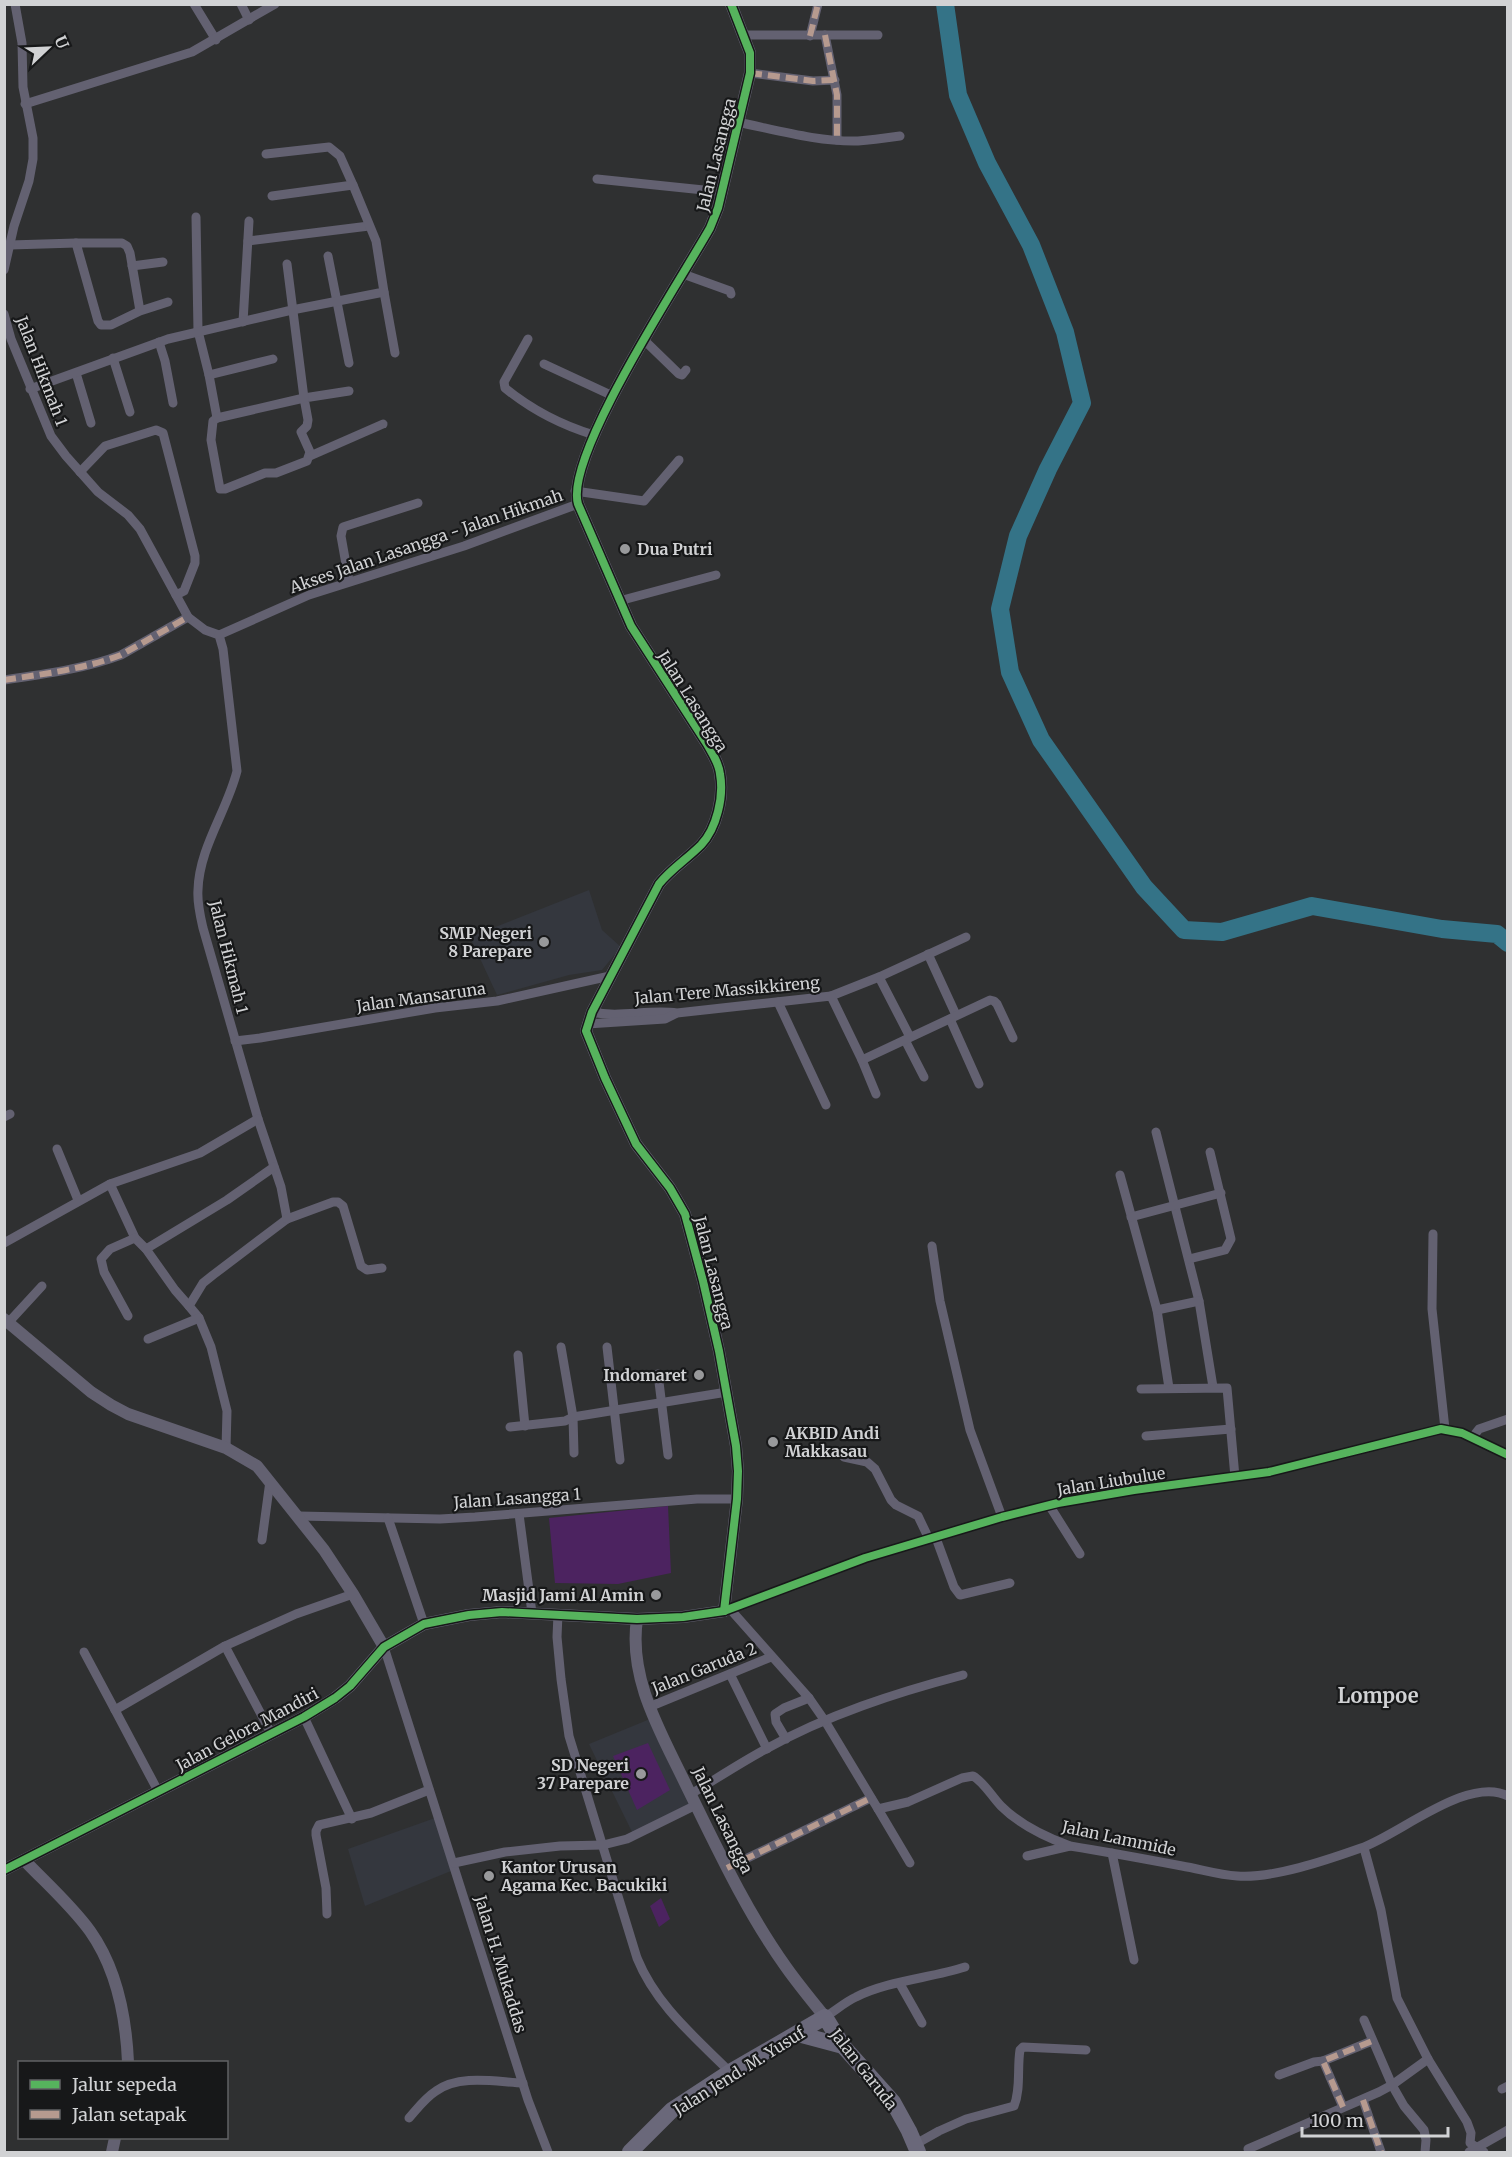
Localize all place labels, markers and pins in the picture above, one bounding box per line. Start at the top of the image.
place label: Dua Putri [637,539,713,559]
marker: Dua Putri [618,542,632,556]
place label: SMP Negeri 8 Parepare [439,923,533,961]
marker: SMP Negeri 8 Parepare [537,935,551,949]
place label: Indomaret [603,1365,688,1385]
marker: Indomaret [692,1368,706,1382]
place label: AKBID Andi Makkasau [784,1423,880,1461]
marker: AKBID Andi Makkasau [766,1435,780,1449]
place label: Masjid Jami Al Amin [482,1585,644,1605]
marker: Masjid Jami Al Amin [649,1588,663,1602]
place label: SD Negeri 37 Parepare [537,1755,630,1793]
marker: SD Negeri 37 Parepare [634,1767,648,1781]
place label: Kantor Urusan Agama Kec. Bacukiki [500,1857,668,1895]
marker: Kantor Urusan Agama Kec. Bacukiki [482,1869,496,1883]

